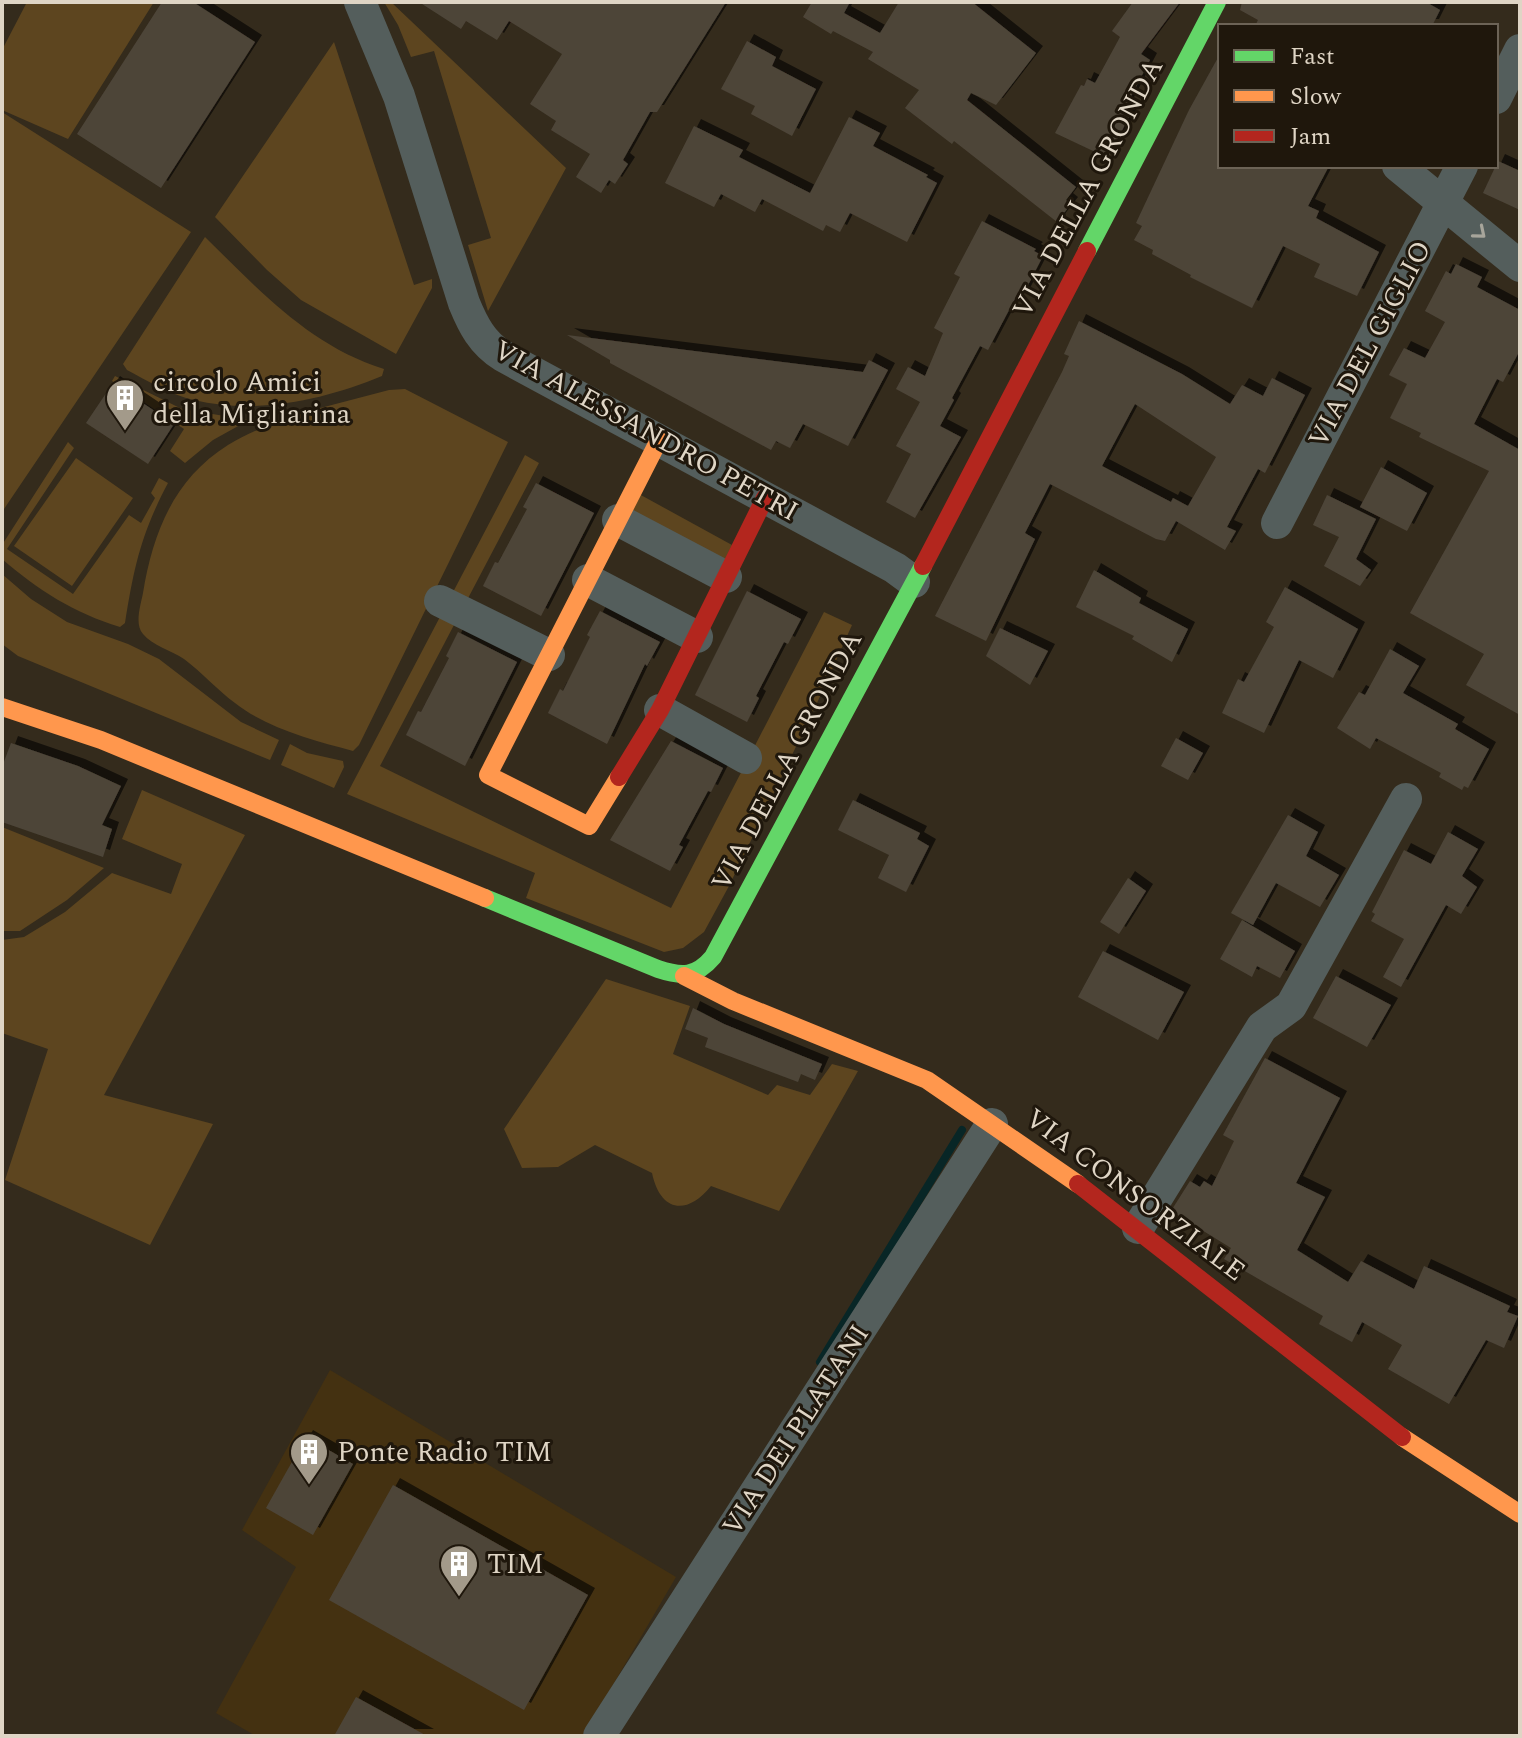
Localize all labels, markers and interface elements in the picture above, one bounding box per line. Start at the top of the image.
legend [1218,24,1498,168]
text: Fast [1290,39,1335,75]
street label: VIA DELLA GRONDA [1001,50,1175,326]
text: Slow [1290,79,1342,115]
text: Jam [1290,119,1331,155]
one-way arrow [1471,223,1485,238]
street label: VIA DEL GIGLIO [1297,233,1443,455]
street label: VIA ALESSANDRO PETRI [486,329,806,533]
place label: circolo Amici della Migliarina [153,361,351,436]
building icon: circolo Amici della Migliarina [104,377,146,432]
street label: VIA DELLA GRONDA [700,623,874,899]
street label: VIA CONSORZIALE [1016,1098,1254,1292]
street label: VIA DEI PLATANI [711,1316,881,1544]
building icon: Ponte Radio TIM [288,1431,330,1486]
place label: Ponte Radio TIM [337,1431,552,1474]
building icon: TIM [438,1543,480,1598]
place label: TIM [487,1543,544,1586]

